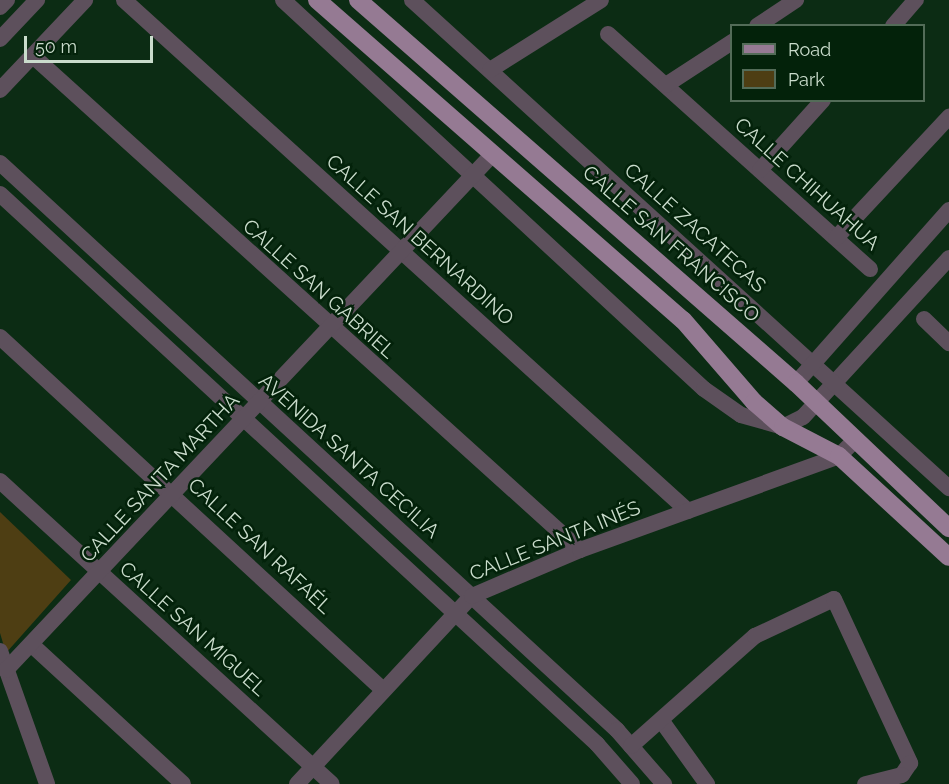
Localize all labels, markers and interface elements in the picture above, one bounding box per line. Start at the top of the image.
scale bar [27,24,156,62]
legend [730,24,925,102]
text: 50 m [35,36,77,57]
text: Road [788,39,831,60]
text: Park [788,69,825,90]
street label: CALLE CHIHUAHUA [730,113,884,255]
street label: CALLE SAN BERNARDINO [321,149,519,331]
street label: CALLE ZACATECAS [619,158,771,298]
street label: CALLE SAN FRANCISCO [578,161,764,327]
street label: CALLE SAN GABRIEL [238,214,400,364]
street label: AVENIDA SANTA CECILIA [253,368,445,544]
street label: CALLE SANTA MARTHA [75,388,245,568]
street label: CALLE SAN RAFAÉL [183,473,337,619]
street label: CALLE SANTA INÉS [466,496,644,586]
street label: CALLE SAN MIGUEL [115,557,271,701]

